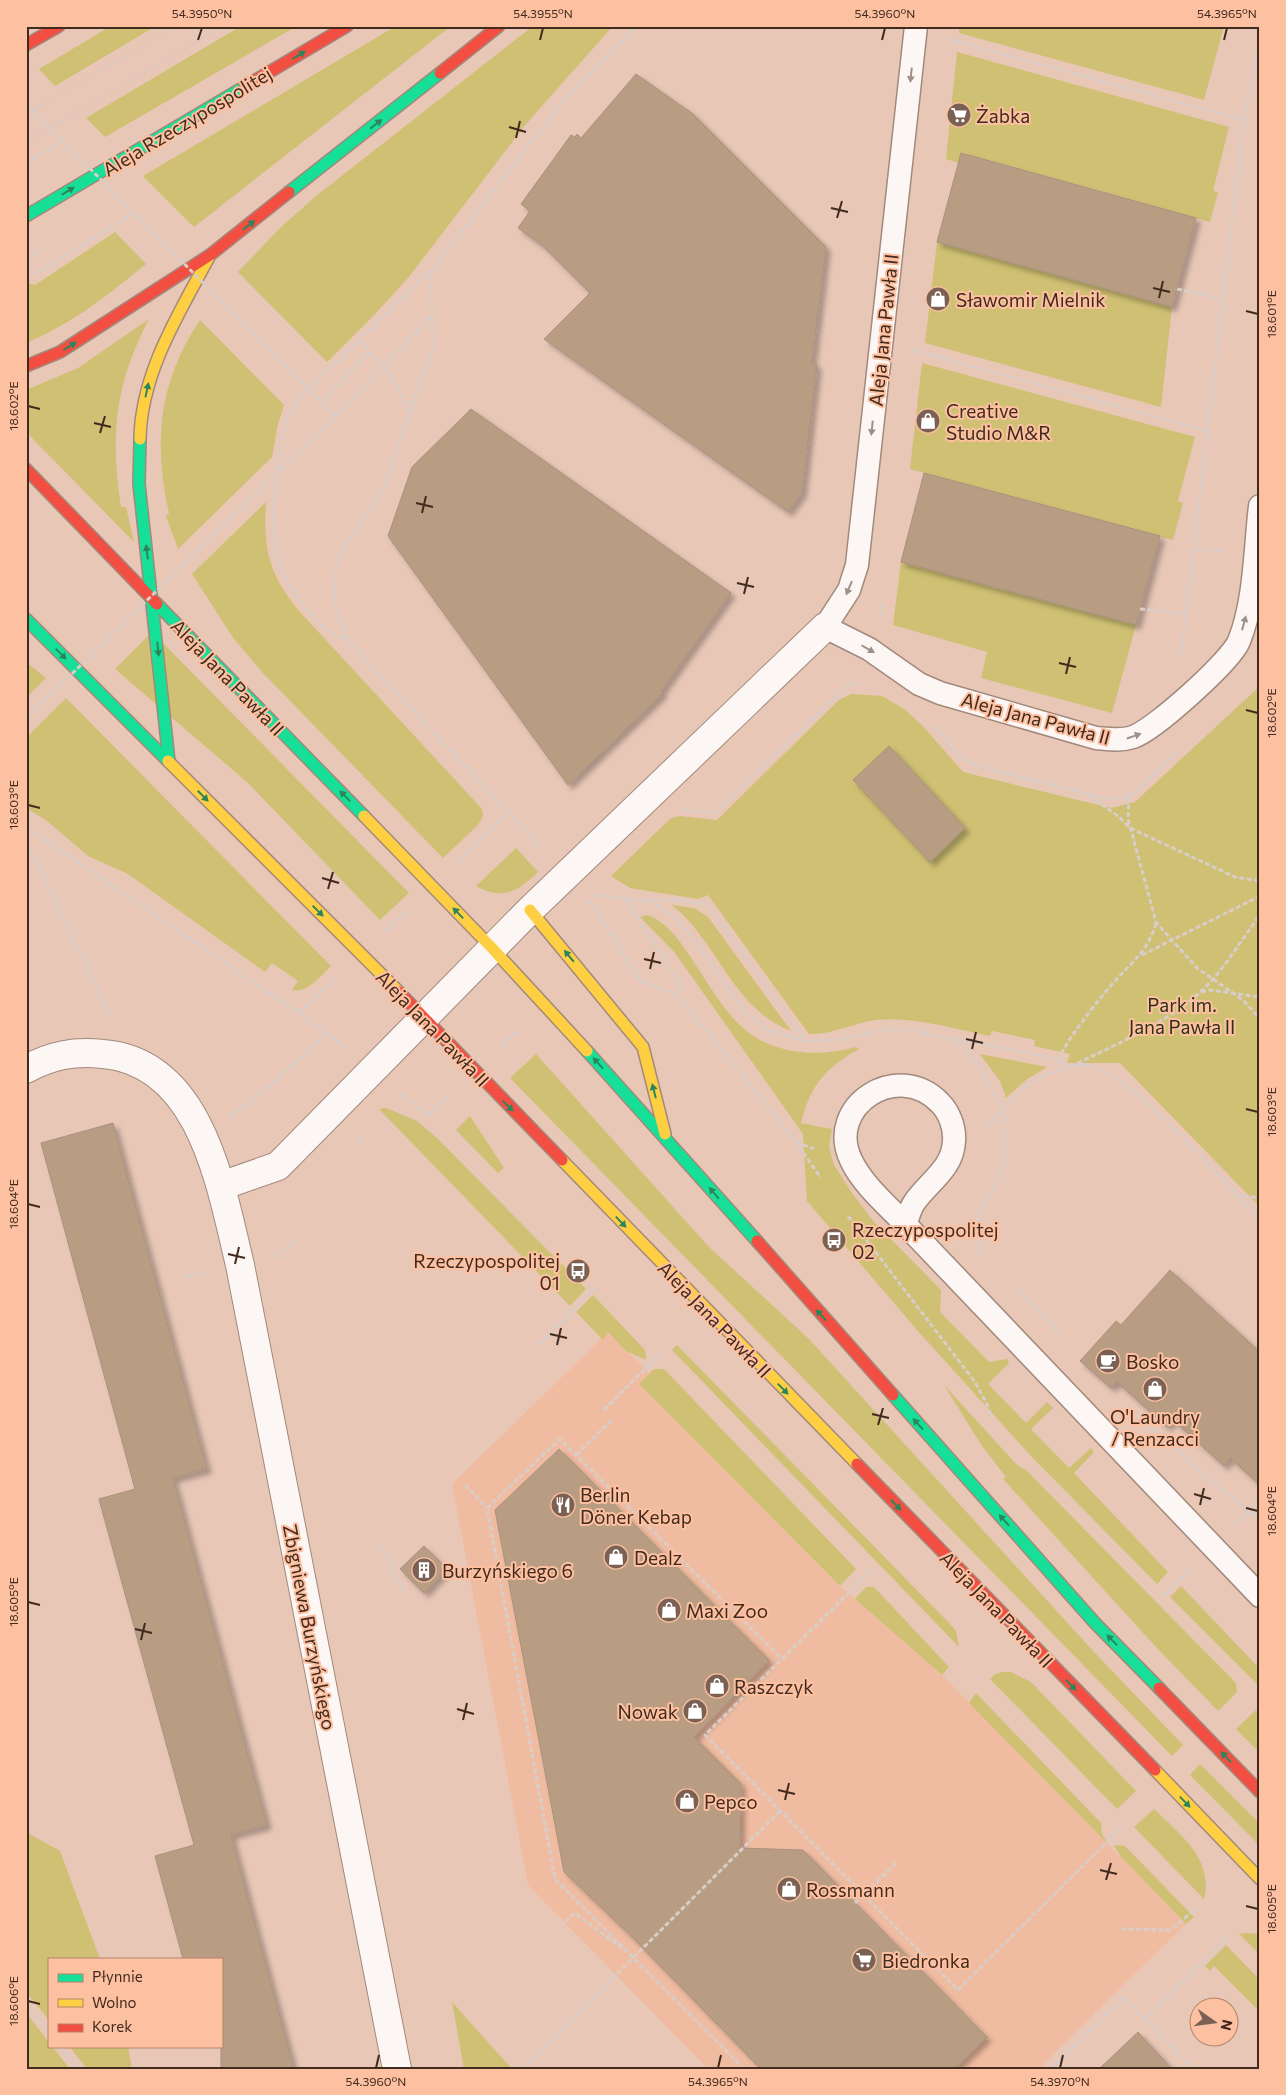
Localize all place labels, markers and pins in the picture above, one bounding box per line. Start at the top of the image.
supermarket icon: Żabka [946,102,972,128]
place label: Żabka [976,104,1030,127]
shop icon: Sławomir Mielnik [925,286,951,312]
place label: Sławomir Mielnik [956,288,1106,311]
place label: Creative Studio M&R [946,399,1051,444]
shop icon: Creative Studio M&R [915,408,941,434]
place label: Rzeczypospolitej 02 [852,1218,999,1263]
bus stop icon: Rzeczypospolitej 02 [821,1227,847,1253]
place label: Rzeczypospolitej 01 [413,1249,560,1294]
bus stop icon: Rzeczypospolitej 01 [565,1258,591,1284]
cafe icon: Bosko [1095,1348,1121,1374]
place label: Bosko [1126,1350,1179,1373]
shop icon: O'Laundry / Renzacci [1142,1376,1168,1402]
place label: O'Laundry / Renzacci [1110,1405,1200,1450]
place label: Berlin Döner Kebap [580,1483,692,1528]
restaurant icon: Berlin Döner Kebap [550,1492,576,1518]
shop icon: Dealz [603,1544,629,1570]
place label: Dealz [634,1546,682,1569]
building icon: Burzyńskiego 6 [411,1557,437,1583]
place label: Burzyńskiego 6 [442,1559,573,1582]
shop icon: Maxi Zoo [656,1597,682,1623]
place label: Maxi Zoo [686,1599,768,1622]
shop icon: Raszczyk [704,1673,730,1699]
place label: Raszczyk [734,1675,814,1698]
shop icon: Nowak [682,1698,708,1724]
place label: Nowak [617,1700,678,1723]
shop icon: Pepco [674,1788,700,1814]
place label: Pepco [704,1790,758,1813]
shop icon: Rossmann [776,1876,802,1902]
place label: Rossmann [806,1878,895,1901]
supermarket icon: Biedronka [851,1947,877,1973]
place label: Biedronka [882,1949,970,1972]

